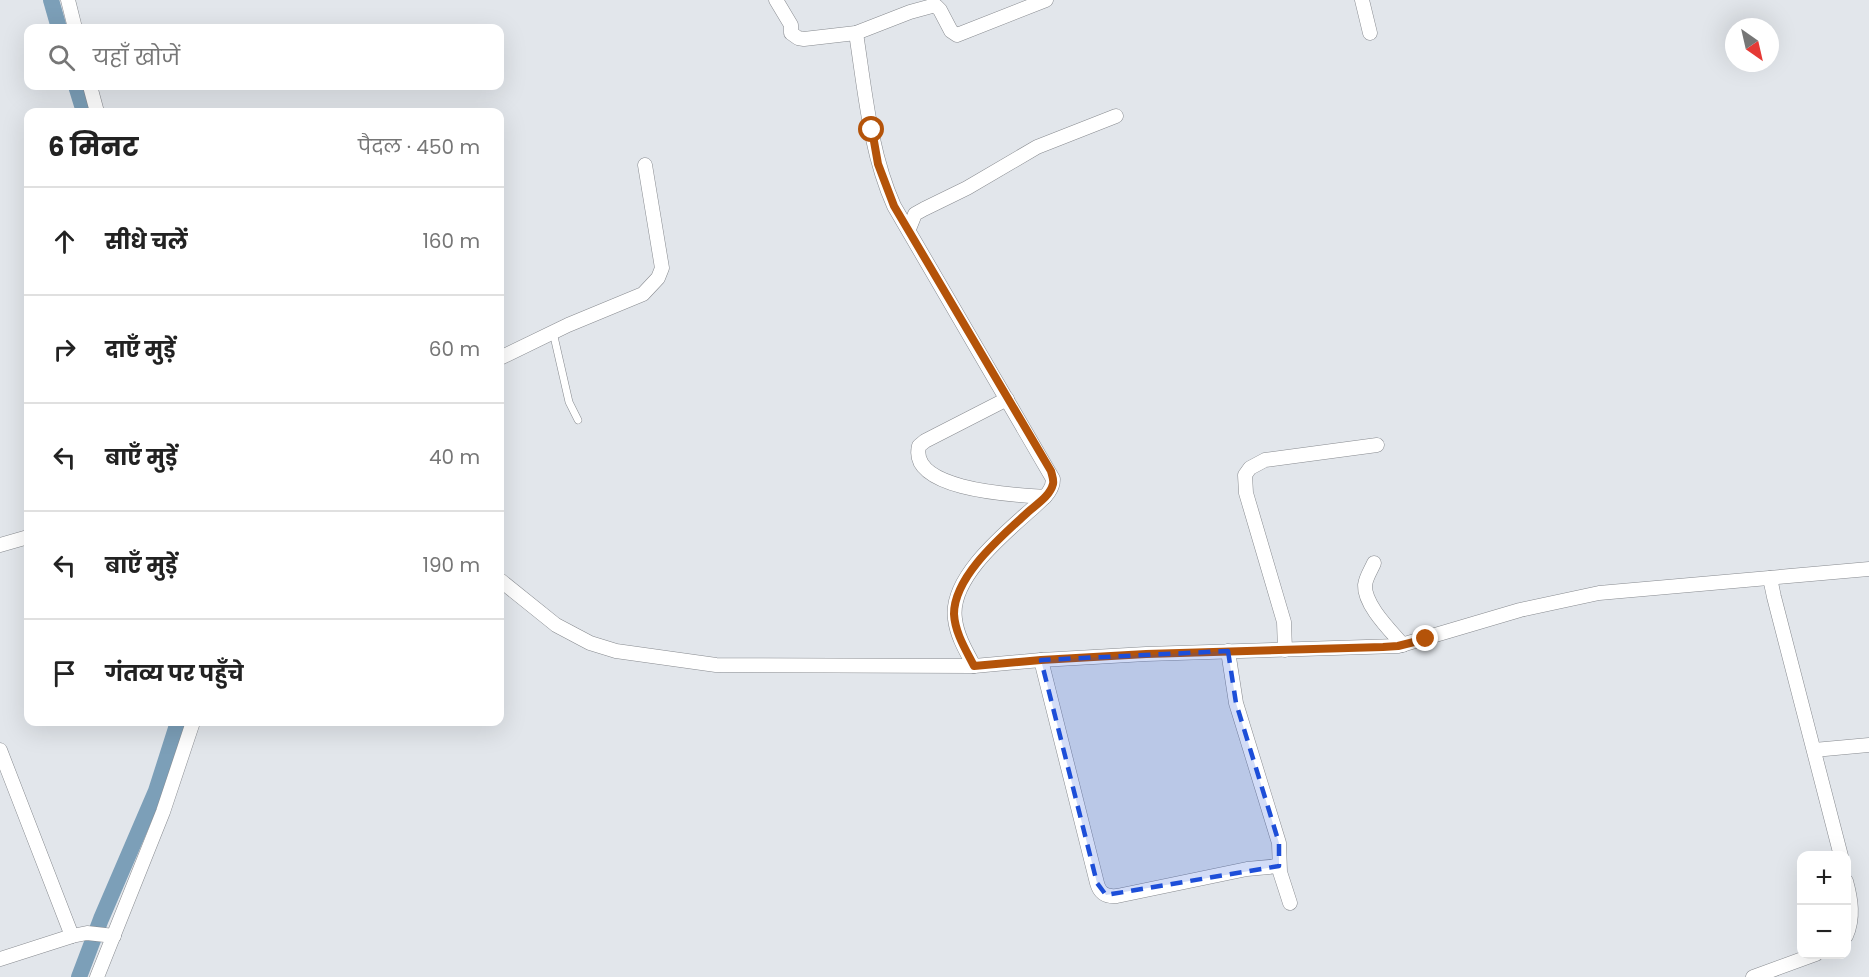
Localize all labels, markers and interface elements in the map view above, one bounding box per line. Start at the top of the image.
north arrow [1725,18,1779,72]
search box [24,24,504,90]
icon: search [45,41,78,74]
text: यहाँ खोजें [93,42,180,73]
route start [858,116,884,142]
text: 6 मिनट [48,129,138,165]
text: पैदल · 450 m [358,133,480,161]
icon: ahead [48,225,81,258]
text: सीधे चलें [105,226,188,257]
text: 160 m [422,227,480,255]
icon: right [48,333,81,366]
text: दाएँ मुड़ें [105,334,176,365]
text: 60 m [429,335,480,363]
icon: left [48,441,81,474]
text: बाएँ मुड़ें [105,442,177,473]
text: 40 m [429,443,480,471]
icon: left [48,549,81,582]
text: बाएँ मुड़ें [105,550,177,581]
text: 190 m [423,551,480,579]
route end [1412,625,1438,651]
icon: arrive [48,657,81,690]
text: गंतव्य पर पहुँचे [105,658,244,689]
map controls [1797,851,1851,959]
button: + [1797,851,1851,905]
button: − [1797,905,1851,959]

